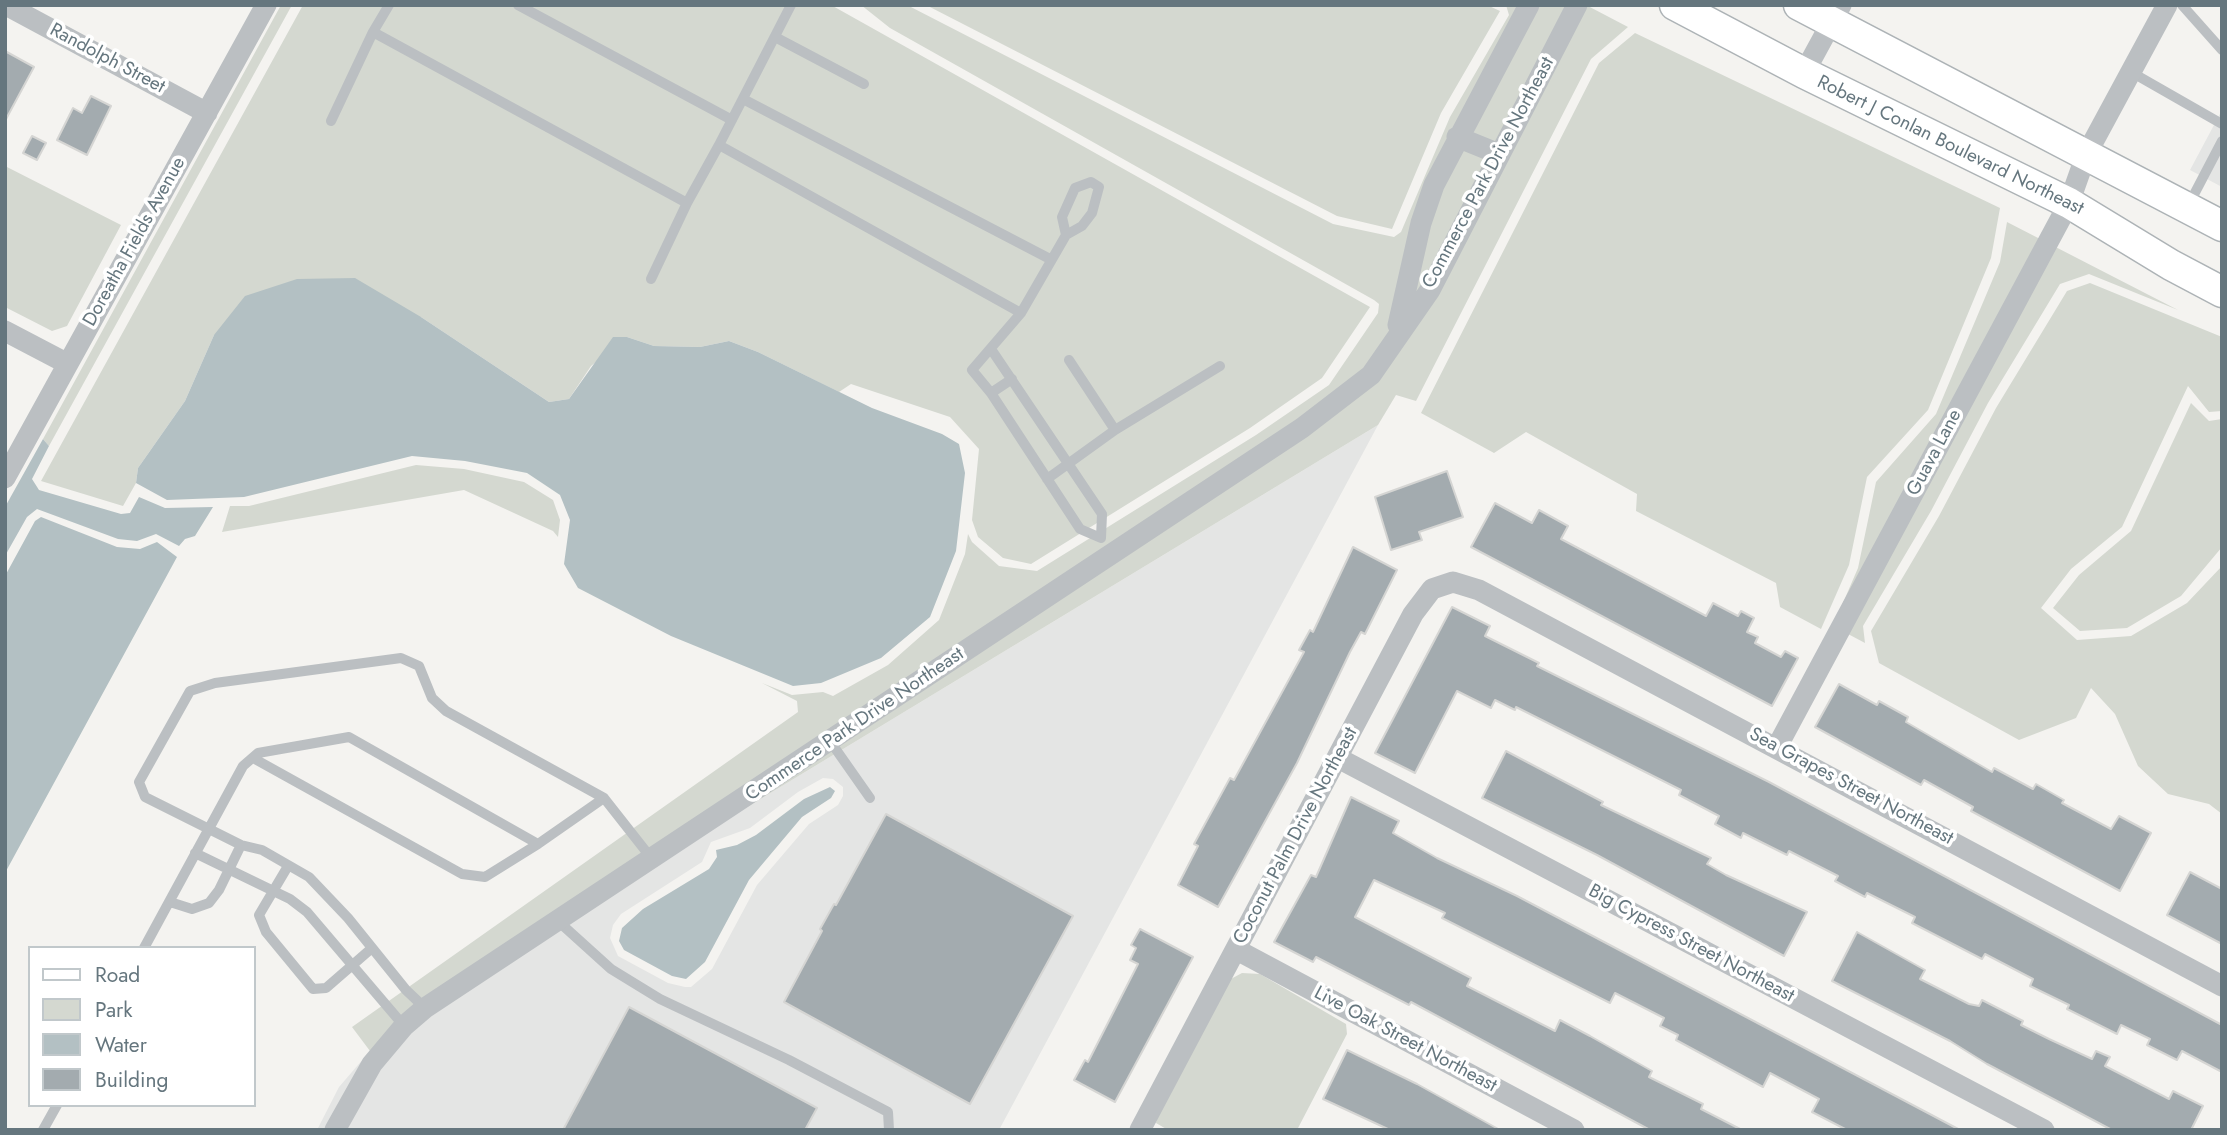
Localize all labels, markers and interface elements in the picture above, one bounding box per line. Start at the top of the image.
street label: Randolph Street [46,19,168,99]
street label: Commerce Park Drive Northeast [1418,54,1560,292]
street label: Robert J Conlan Boulevard Northeast [1813,71,2087,221]
street label: Doreatha Fields Avenue [79,153,191,331]
street label: Guava Lane [1903,406,1967,500]
street label: Commerce Park Drive Northeast [742,643,968,807]
street label: Sea Grapes Street Northeast [1745,723,1957,851]
street label: Coconut Palm Drive Northeast [1229,724,1363,948]
street label: Big Cypress Street Northeast [1584,880,1798,1008]
legend [28,946,256,1107]
text: Road [95,960,140,990]
street label: Live Oak Street Northeast [1310,982,1500,1098]
text: Park [95,995,132,1025]
text: Water [95,1030,147,1060]
text: Building [95,1065,168,1095]

